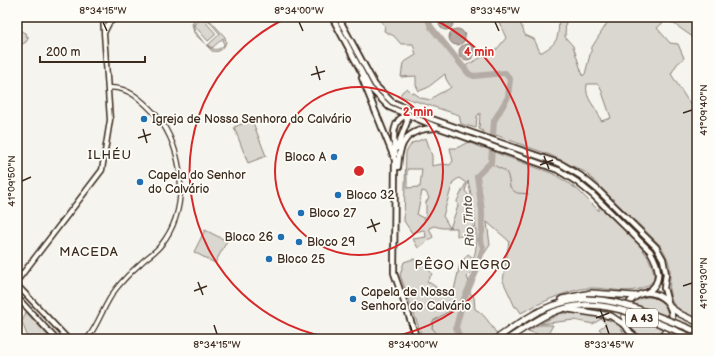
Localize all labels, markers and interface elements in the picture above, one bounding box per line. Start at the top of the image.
text: 8°34'15"W [79,5,127,17]
text: 8°34'00"W [274,5,324,17]
text: 8°33'45"W [470,5,520,17]
scale bar [40,38,145,64]
text: 200 m [46,45,80,60]
text: 4 min [464,45,494,60]
text: 41°09'40"N [698,84,710,136]
text: 2 min [403,105,433,120]
place label: Igreja de Nossa Senhora do Calvário [152,112,352,127]
marker: Igreja de Nossa Senhora do Calvário [139,114,149,124]
district label: ILHÉU [88,147,132,163]
place label: Bloco A [285,150,327,165]
marker: Bloco A [329,152,339,162]
text: 41°09'50"N [6,155,18,207]
centre of rings [352,164,366,178]
place label: Capela do Senhor do Calvário [148,168,246,197]
marker: Capela do Senhor do Calvário [135,177,145,187]
place label: Bloco 32 [346,188,395,203]
marker: Bloco 32 [333,190,343,200]
water label: Rio Tinto [460,195,478,247]
place label: Bloco 27 [309,206,356,221]
marker: Bloco 27 [296,208,306,218]
place label: Bloco 26 [225,230,273,245]
marker: Bloco 26 [276,232,286,242]
place label: Bloco 29 [307,235,355,250]
marker: Bloco 29 [294,237,304,247]
district label: MACEDA [59,244,119,260]
place label: Bloco 25 [277,252,325,267]
marker: Bloco 25 [264,254,274,264]
district label: PÊGO NEGRO [415,256,511,273]
text: 41°09'30"N [698,257,710,309]
place label: Capela de Nossa Senhora do Calvário [361,285,471,314]
marker: Capela de Nossa Senhora do Calvário [348,294,358,304]
road number: A 43 [626,309,658,327]
text: 8°34'15"W [193,339,241,351]
text: 8°34'00"W [388,339,438,351]
text: 8°33'45"W [584,339,634,351]

